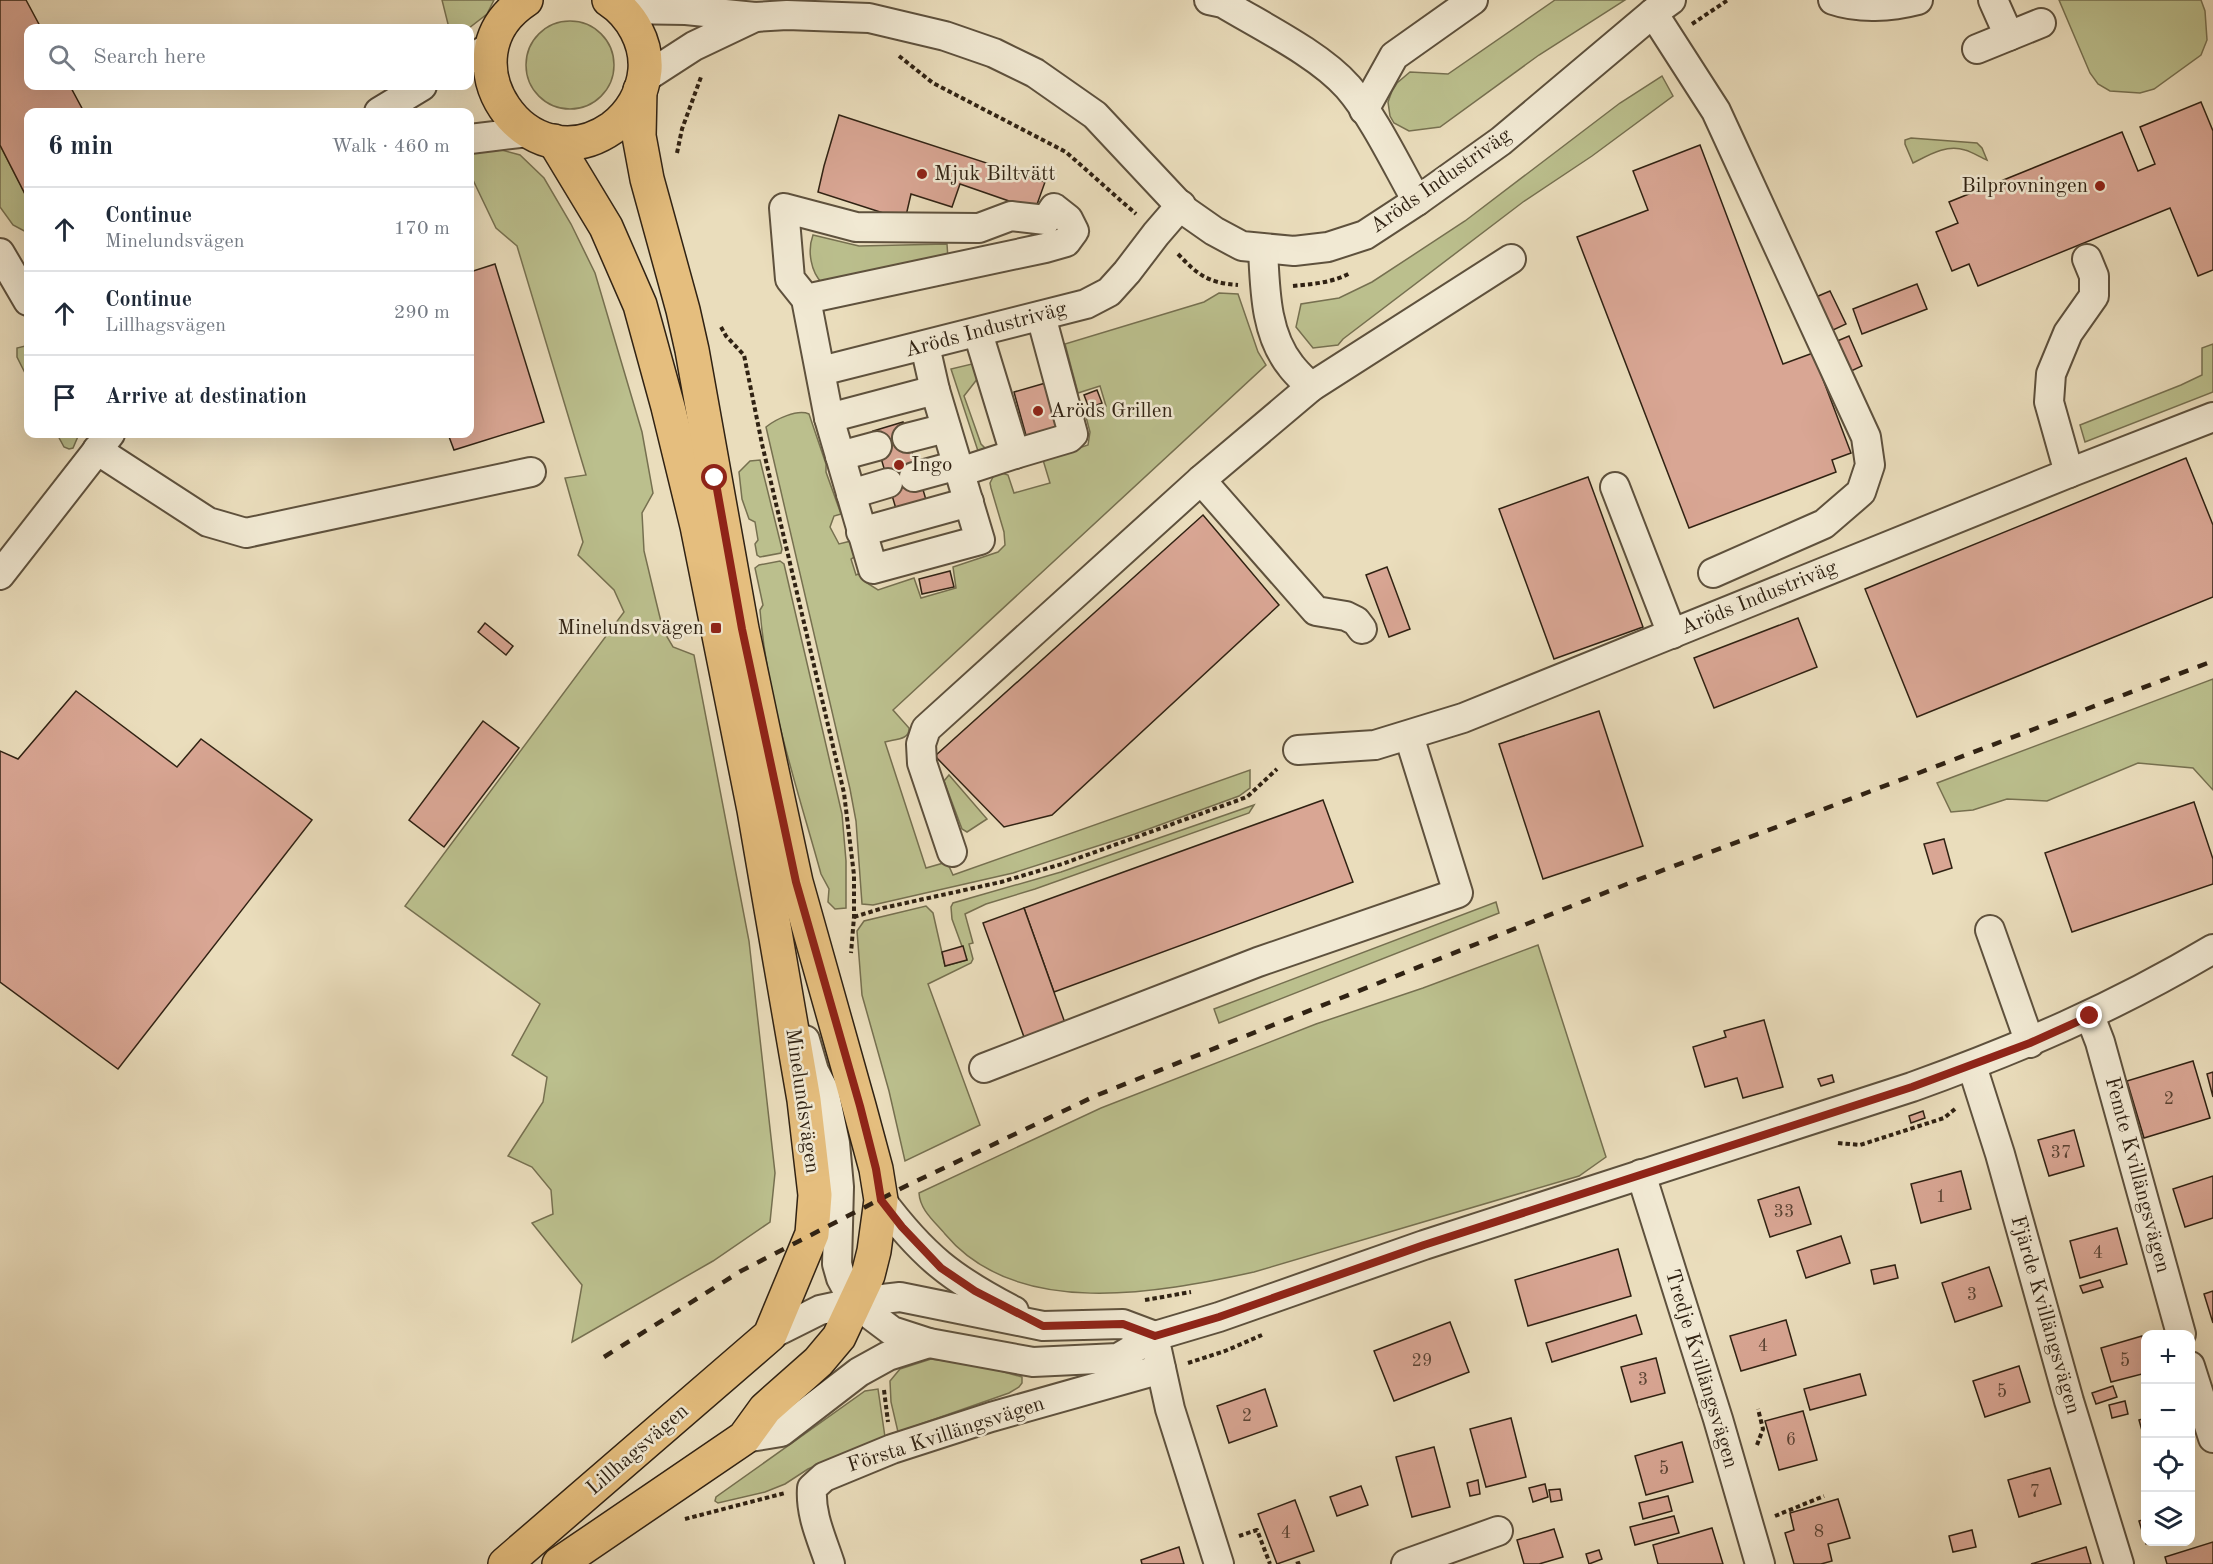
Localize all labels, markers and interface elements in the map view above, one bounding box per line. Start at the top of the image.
search box [24,24,474,90]
icon: search [45,41,78,74]
text: Search here [93,46,206,68]
street label: Aröds Industriväg [1367,124,1516,237]
text: 6 min [48,134,113,160]
text: Walk · 460 m [331,137,450,157]
place label: Mjuk Biltvätt [934,164,1056,185]
marker: Mjuk Biltvätt [915,167,929,181]
place label: Bilprovningen [1961,176,2088,197]
marker: Bilprovningen [2093,179,2107,193]
text: Continue [105,205,192,227]
icon: ahead [48,213,81,246]
text: 170 m [394,219,450,239]
text: Minelundsvägen [105,232,244,252]
text: Continue [105,289,192,311]
icon: ahead [48,297,81,330]
street label: Aröds Industriväg [903,298,1070,362]
text: 290 m [394,303,450,323]
text: Lillhagsvägen [105,316,226,336]
icon: arrive [48,381,81,414]
text: Arrive at destination [105,386,307,408]
place label: Aröds Grillen [1050,401,1173,422]
marker: Aröds Grillen [1031,404,1045,418]
place label: Ingo [911,455,952,476]
marker: Ingo [892,458,906,472]
route start [701,464,727,490]
street label: Aröds Industriväg [1678,557,1841,639]
place label: Minelundsvägen [558,618,704,639]
marker: Minelundsvägen [709,621,723,635]
route end [2076,1002,2102,1028]
street label: Minelundsvägen [781,1027,823,1175]
street label: Femte Kvillängsvägen [2101,1075,2173,1275]
house number: 2 [2164,1090,2174,1108]
house number: 37 [2051,1144,2071,1162]
house number: 1 [1936,1188,1946,1206]
house number: 33 [1774,1203,1794,1221]
street label: Fjärde Kvillängsvägen [2007,1213,2083,1417]
house number: 4 [2093,1244,2103,1262]
street label: Tredje Kvillängsvägen [1661,1267,1741,1471]
house number: 3 [1967,1286,1977,1304]
map controls [2141,1330,2195,1546]
button: + [2141,1330,2195,1384]
house number: 4 [1758,1337,1768,1355]
house number: 29 [1412,1352,1432,1370]
house number: 5 [2120,1352,2130,1370]
house number: 3 [1638,1371,1648,1389]
house number: 5 [1997,1383,2007,1401]
button: − [2141,1384,2195,1438]
street label: Första Kvillängsvägen [845,1393,1047,1477]
street label: Lillhagsvägen [583,1400,693,1500]
house number: 2 [1242,1407,1252,1425]
house number: 6 [1786,1431,1796,1449]
button: locate [2141,1438,2195,1492]
house number: 5 [1659,1460,1669,1478]
house number: 7 [2030,1483,2040,1501]
button: layers [2141,1492,2195,1546]
house number: 8 [1814,1523,1824,1541]
house number: 4 [1281,1524,1291,1542]

